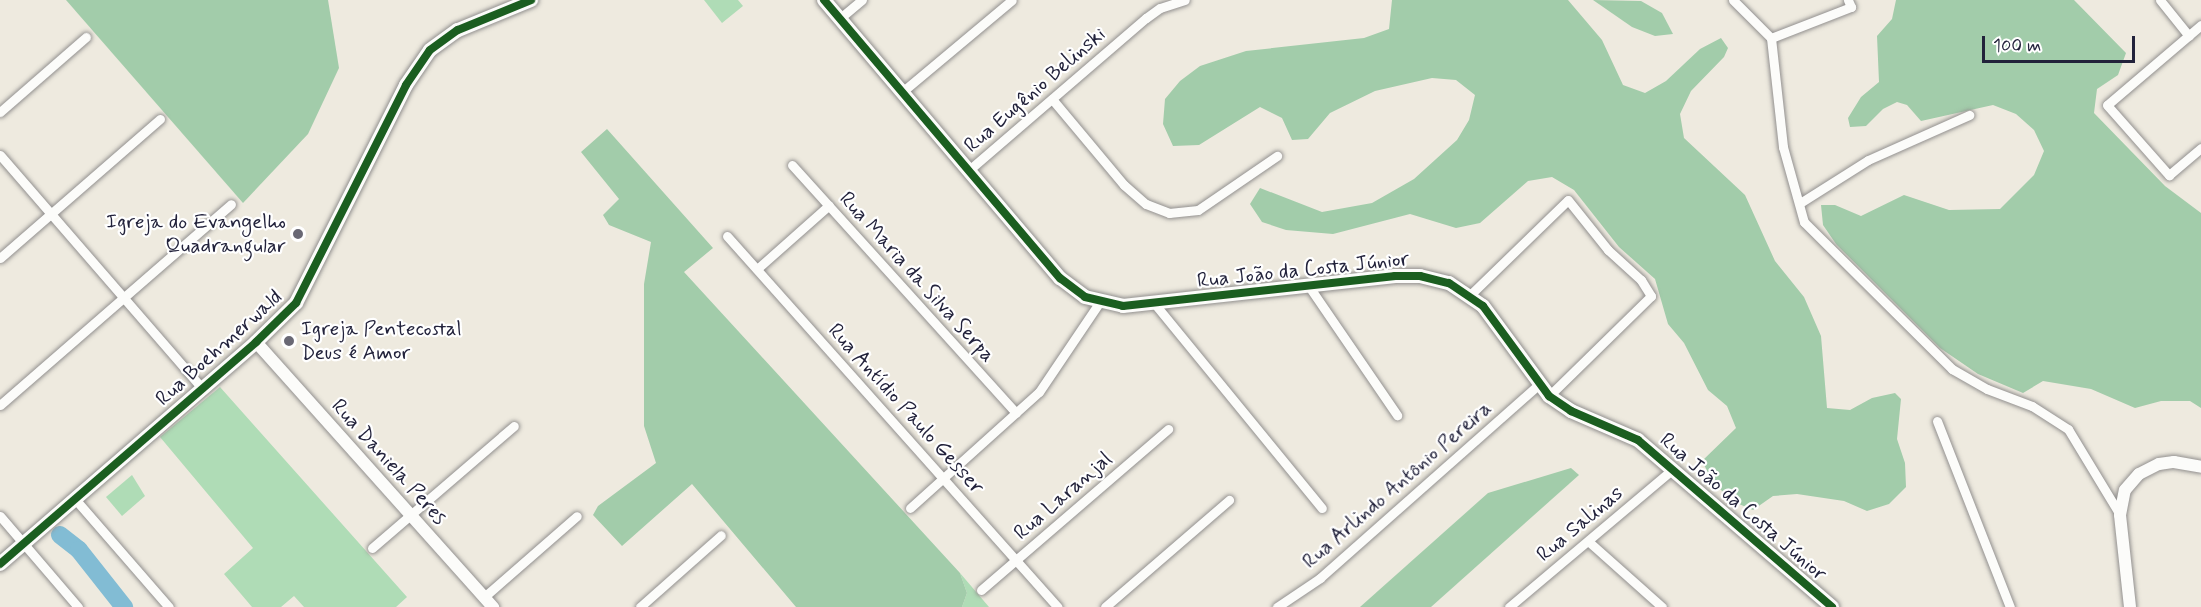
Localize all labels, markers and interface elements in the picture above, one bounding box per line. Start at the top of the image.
street label: Rua Eugênio Belinski [960,22,1110,158]
scale bar [1985,24,2138,62]
text: 100 m [1993,34,2041,58]
street label: Rua Maria da Silva Serpa [834,187,1000,367]
place label: Igreja do Evangelho Quadrangular [112,209,286,259]
marker: Igreja do Evangelho Quadrangular [291,227,305,241]
street label: Rua João da Costa Júnior [1194,246,1412,294]
street label: Rua Boehmerwald [151,285,287,411]
place label: Igreja Pentecostal Deus é Amor [301,316,462,366]
street label: Rua Antídio Paulo Gesser [825,321,987,497]
marker: Igreja Pentecostal Deus é Amor [282,334,296,348]
street label: Rua Daniela Peres [327,395,451,529]
street label: Rua Arlindo Antônio Pereira [1297,396,1497,574]
street label: Rua João da Costa Júnior [1653,426,1833,588]
street label: Rua Laranjal [1009,447,1117,545]
street label: Rua Salinas [1532,481,1628,567]

